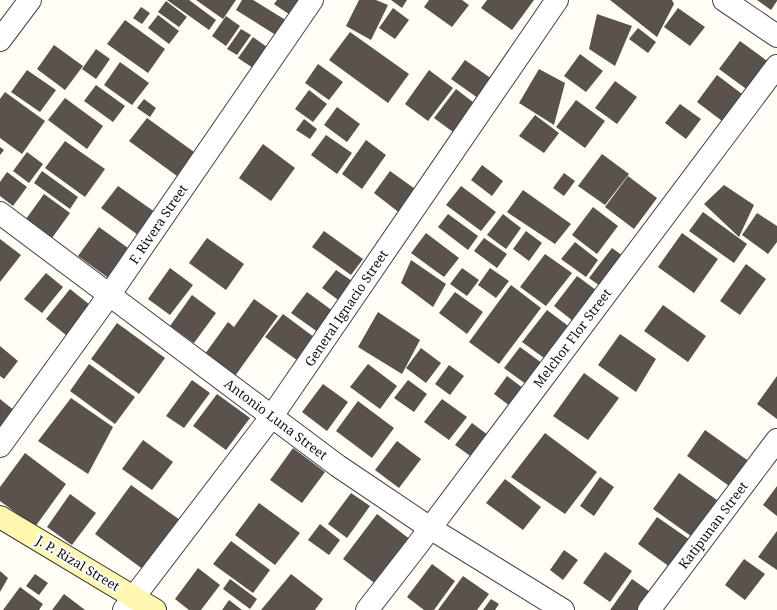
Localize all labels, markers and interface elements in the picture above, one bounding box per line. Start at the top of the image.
street label: F. Rivera Street [125,180,192,267]
street label: General Ignacio Street [300,246,392,370]
street label: Melchor Flor Street [529,284,615,391]
street label: Antonio Luna Street [221,374,332,464]
street label: Katipunan Street [674,477,752,572]
street label: J. P. Rizal Street [32,530,124,595]

